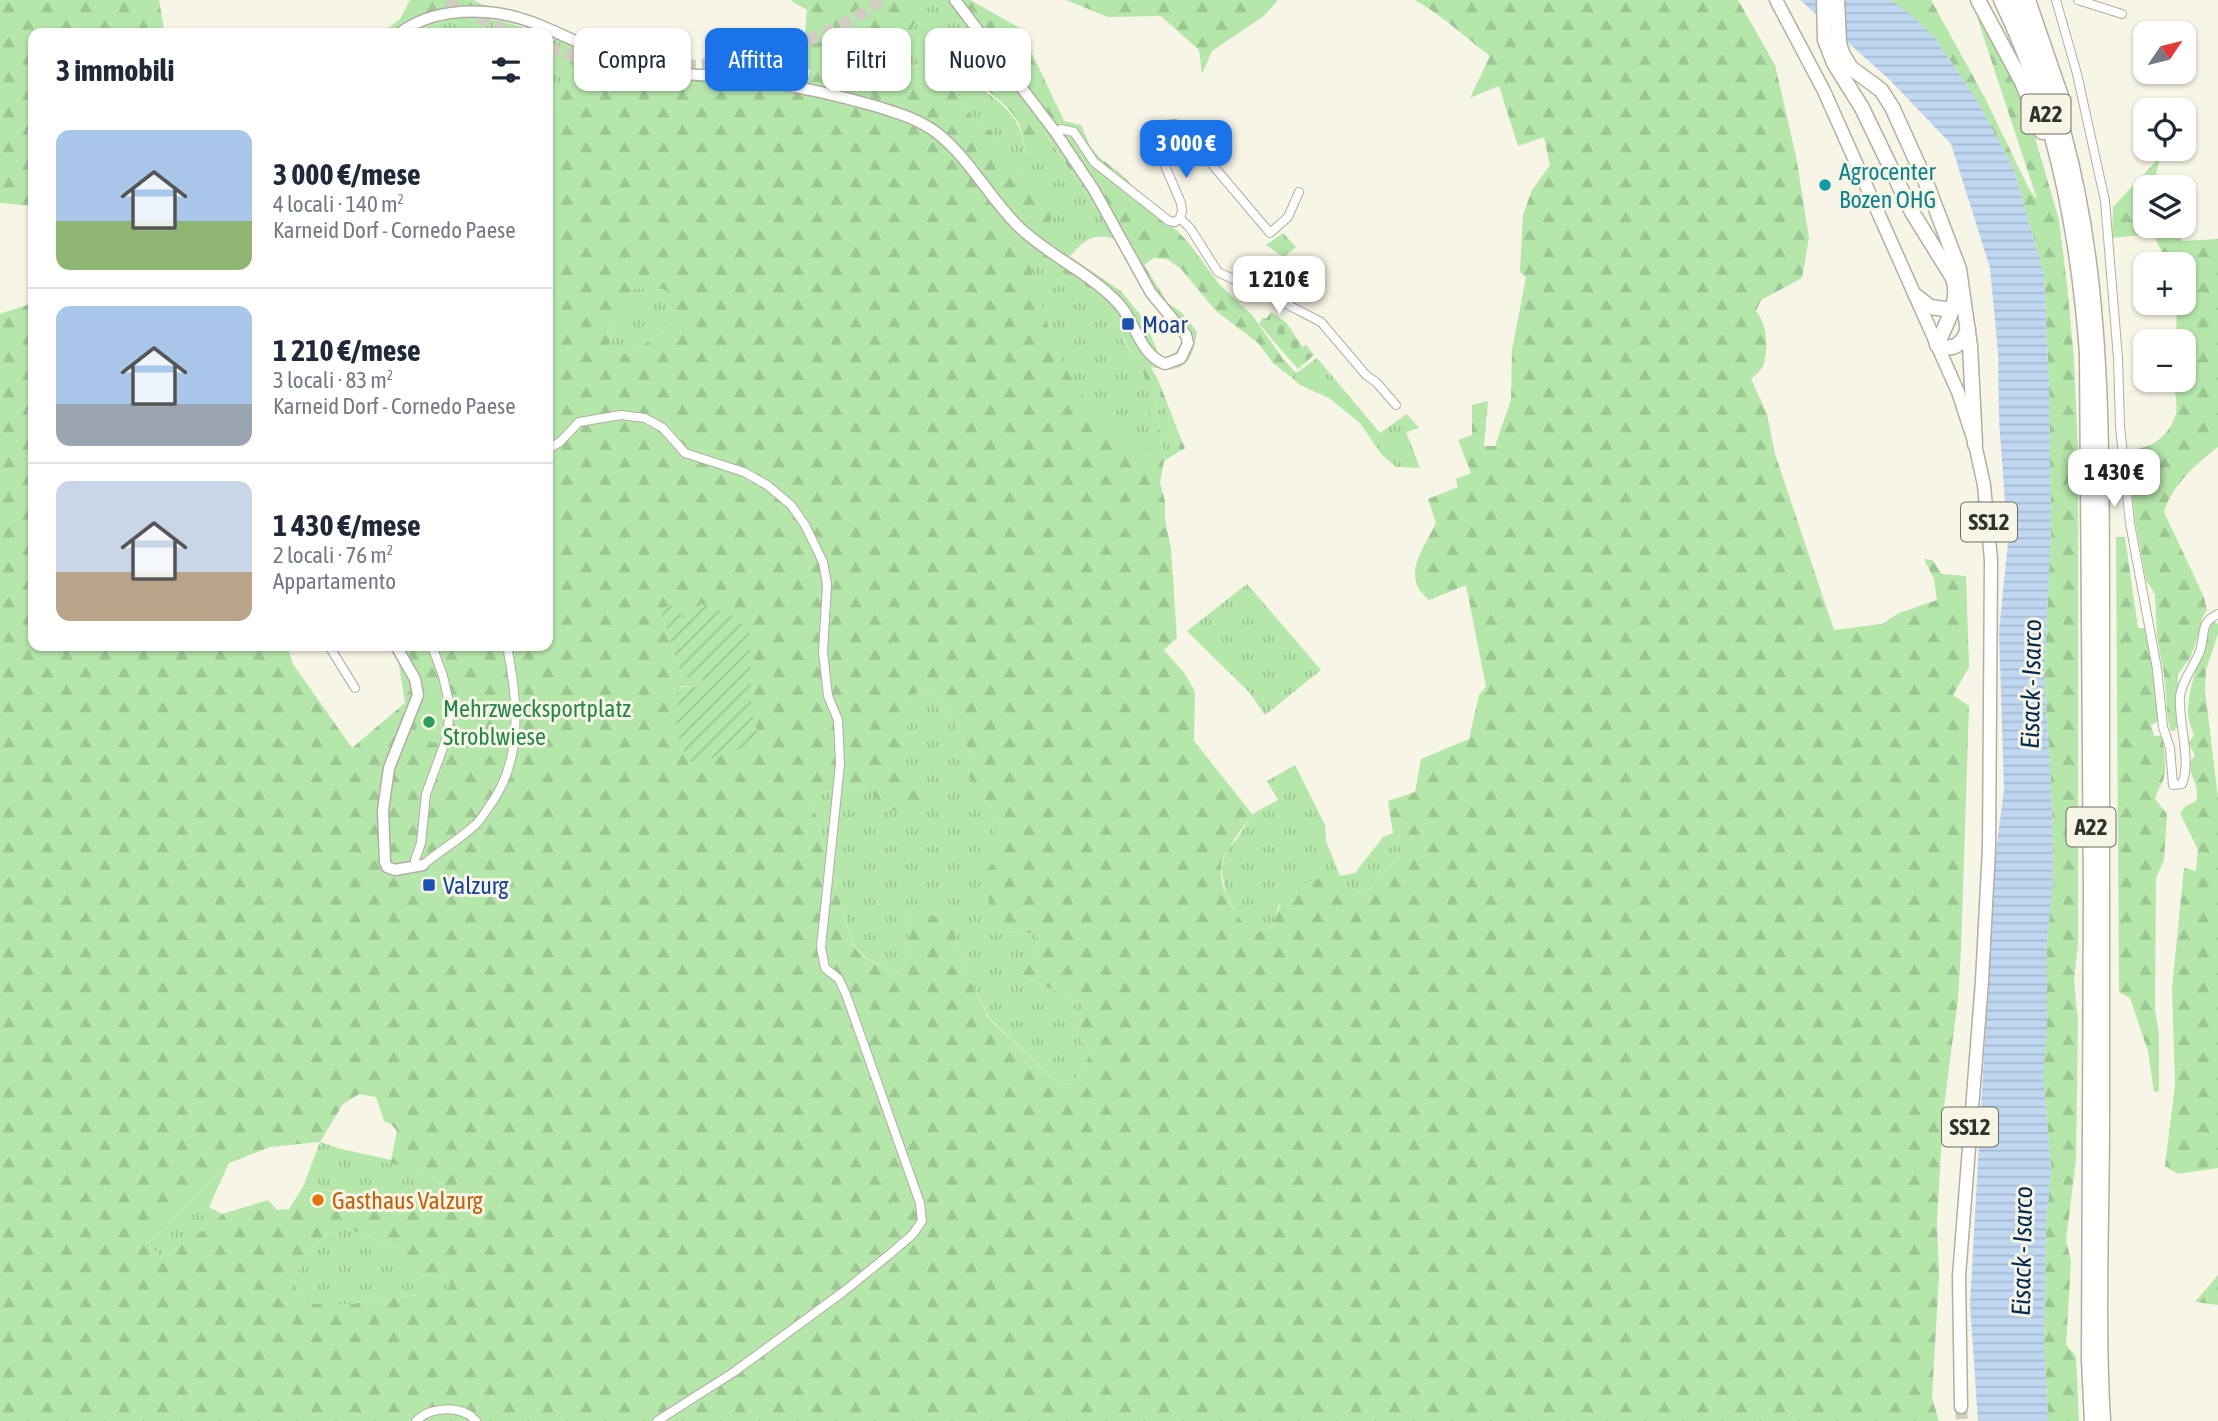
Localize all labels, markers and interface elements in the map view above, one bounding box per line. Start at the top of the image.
north arrow [2133,21,2196,84]
map controls [2133,21,2196,392]
chip: Compra [574,28,691,91]
chip: Affitta [705,28,808,91]
chip: Filtri [822,28,911,91]
chip: Nuovo [925,28,1031,91]
icon: filters [487,51,525,89]
text: 3 immobili [56,53,174,87]
road number: A22 [2022,94,2070,134]
button: locate [2133,98,2196,161]
pin: 3 000 € [1121,120,1251,180]
text: 3 000 € [1156,130,1216,156]
text: 3 000 €/mese [273,157,421,191]
icon: home [112,158,196,242]
place label: Agrocenter Bozen OHG [1839,158,1936,213]
button: layers [2133,175,2196,238]
marker: Agrocenter Bozen OHG [1817,177,1833,193]
text: 4 locali · 140 m² [273,191,404,217]
text: Karneid Dorf - Cornedo Paese [273,217,516,243]
button: + [2133,252,2196,315]
pin: 1 210 € [1214,256,1344,316]
text: 1 210 € [1249,266,1309,292]
place label: Moar [1142,311,1189,338]
marker: Moar [1120,316,1136,332]
button: − [2133,329,2196,392]
text: 1 210 €/mese [273,333,421,367]
icon: home [112,334,196,418]
text: 3 locali · 83 m² [273,367,393,393]
text: Karneid Dorf - Cornedo Paese [273,393,516,419]
pin: 1 430 € [2049,449,2179,509]
text: 1 430 € [2084,459,2144,485]
road number: SS12 [1961,502,2017,542]
text: 1 430 €/mese [273,508,421,542]
icon: home [112,509,196,593]
text: 2 locali · 76 m² [273,542,393,568]
text: Appartamento [273,568,396,594]
water label: Eisack - Isarco [2015,619,2047,749]
place label: Mehrzwecksportplatz Stroblwiese [443,695,631,750]
marker: Mehrzwecksportplatz Stroblwiese [421,714,437,730]
road number: A22 [2066,807,2116,846]
place label: Valzurg [443,872,509,899]
marker: Valzurg [421,877,437,893]
road number: SS12 [1942,1108,1998,1146]
water label: Eisack - Isarco [2006,1186,2038,1316]
place label: Gasthaus Valzurg [332,1187,484,1214]
marker: Gasthaus Valzurg [310,1192,326,1208]

